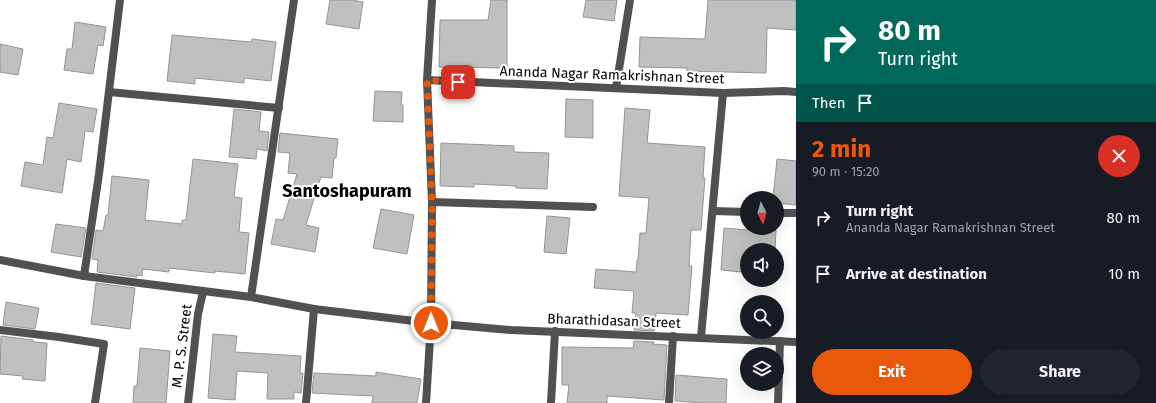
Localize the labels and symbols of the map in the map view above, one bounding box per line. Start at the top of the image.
street label: Ananda Nagar Ramakrishnan Street [499,63,726,87]
pin [441,65,475,99]
district label: Santoshapuram [282,180,412,202]
north arrow [740,191,784,235]
street label: M. P. S. Street [168,302,196,389]
position arrow [410,302,452,344]
street label: Bharathidasan Street [547,310,682,332]

